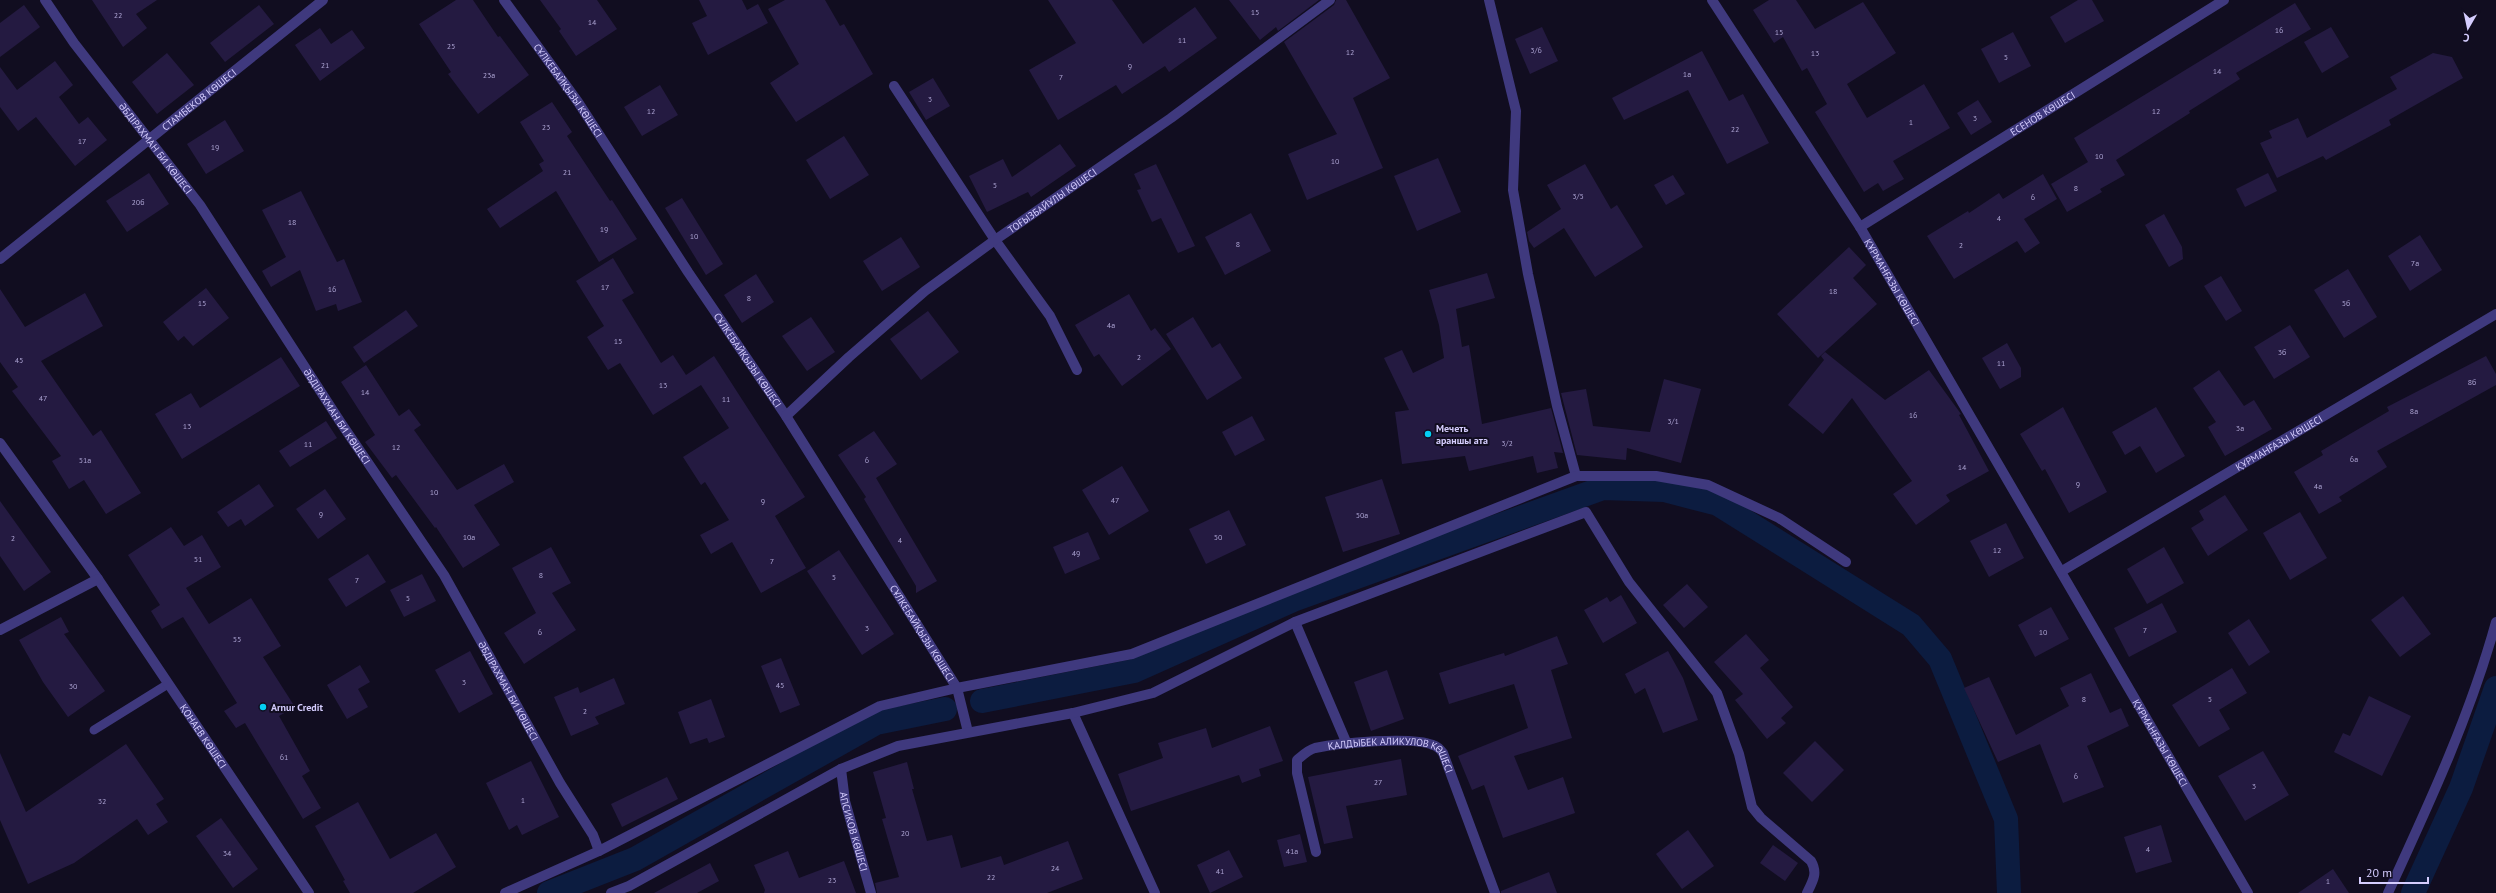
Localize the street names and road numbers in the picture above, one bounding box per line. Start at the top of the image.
street label: СҰЛКЕБАЙҚЫЗЫ КӨШЕСІ [531,41,606,140]
street label: СТАМБЕКОВ КӨШЕСІ [159,66,239,133]
street label: ЕСЕНОВ КӨШЕСІ [2008,88,2077,138]
street label: ӘБДІРАХМАН БИ КӨШЕСІ [116,100,195,196]
street label: ТОҒЫЗБАЙҰЛЫ КӨШЕСІ [1005,165,1099,236]
street label: ҚҰРМАНҒАЗЫ КӨШЕСІ [1862,236,1923,328]
street label: СҰЛКЕБАЙҚЫЗЫ КӨШЕСІ [711,310,785,410]
street label: ӘБДІРАХМАН БИ КӨШЕСІ [301,366,373,467]
street label: ҚҰРМАНҒАЗЫ КӨШЕСІ [2233,412,2325,473]
street label: СҰЛКЕБАЙҚЫЗЫ КӨШЕСІ [887,582,958,684]
street label: ӘБДІРАХМАН БИ КӨШЕСІ [476,639,542,743]
street label: ҚҰРМАНҒАЗЫ КӨШЕСІ [2130,697,2191,789]
street label: ҚОНАЕВ КӨШЕСІ [177,701,230,771]
street label: ҚАЛДЫБЕК АЛИКУЛОВ КӨШЕСІ [1327,734,1456,775]
street label: АПСИКОВ КӨШЕСІ [837,791,871,873]

